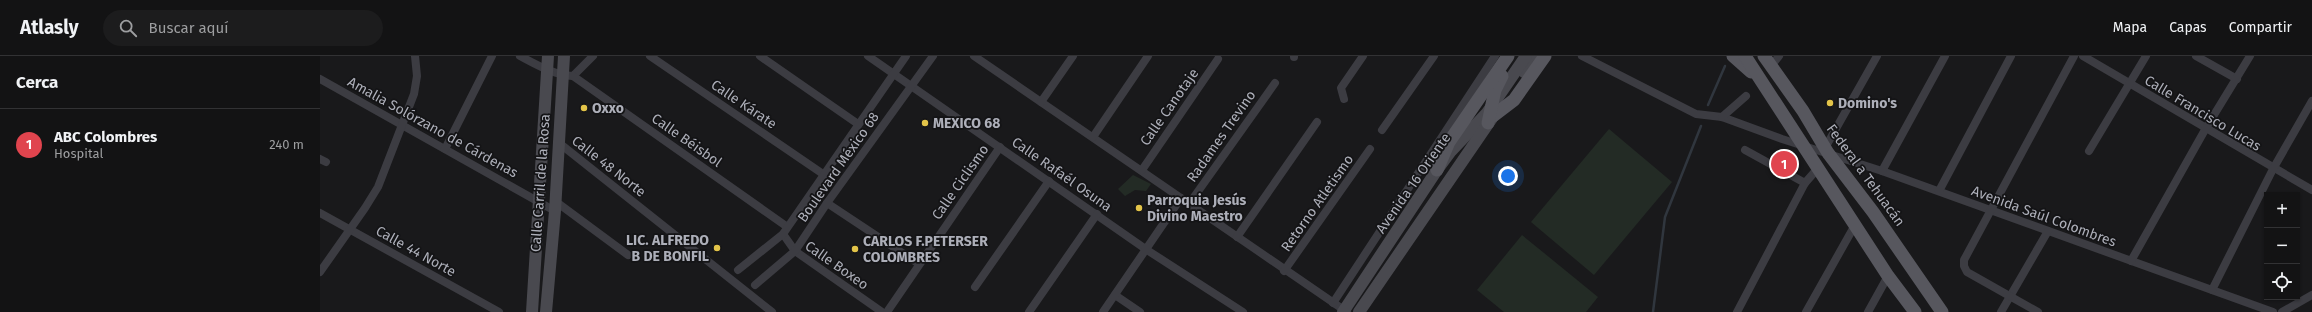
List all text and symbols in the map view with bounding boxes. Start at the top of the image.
search box [103,10,383,46]
text: Atlasly [20,16,79,39]
icon: search [117,17,139,39]
text: Buscar aquí [149,19,229,37]
text: Mapa [2113,19,2147,36]
text: Capas [2169,19,2207,36]
text: Compartir [2229,19,2292,36]
street label: Calle Canotaje [1137,65,1202,149]
text: Cerca [16,72,58,93]
street label: Calle Francisco Lucas [2141,72,2264,155]
street label: Amalia Solórzano de Cárdenas [345,73,521,182]
street label: Calle Kárate [708,76,780,133]
street label: Radames Trevino [1183,87,1259,186]
place label: Domino's [1838,95,1897,112]
marker: Domino's [1825,98,1835,108]
place label: Oxxo [592,100,624,117]
marker: Oxxo [579,103,589,113]
street label: Boulevard México 68 [794,109,883,226]
street label: Calle Béisbol [648,110,725,171]
street label: Calle Carril de la Rosa [527,114,554,252]
place label: MEXICO 68 [933,115,1000,132]
marker: MEXICO 68 [920,118,930,128]
street label: Federal a Tehuacán [1823,121,1908,230]
text: ABC Colombres [54,128,157,146]
street label: Avenida 16 Oriente [1372,130,1454,237]
street label: Calle 48 Norte [568,132,649,201]
street label: Calle Rafaél Osuna [1008,134,1115,215]
text: 1 [26,137,32,152]
text: 240 m [269,137,304,152]
street label: Calle Ciclismo [928,141,993,223]
text: Hospital [54,146,103,161]
pin: 1 [1771,149,1797,179]
street label: Retorno Atletismo [1278,151,1357,255]
your location [1498,166,1518,186]
street label: Avenida Saúl Colombres [1969,182,2119,251]
place label: Parroquia Jesús Divino Maestro [1147,192,1247,225]
map controls [2264,192,2300,300]
button: + [2264,192,2300,228]
marker: Parroquia Jesús Divino Maestro [1134,203,1144,213]
street label: Calle 44 Norte [373,222,459,280]
button: − [2264,228,2300,264]
place label: LIC. ALFREDO B DE BONFIL [626,232,709,265]
place label: CARLOS F.PETERSER COLOMBRES [863,233,988,266]
street label: Calle Boxeo [802,237,872,294]
marker: LIC. ALFREDO B DE BONFIL [712,243,722,253]
marker: CARLOS F.PETERSER COLOMBRES [850,244,860,254]
button: locate [2264,264,2300,300]

